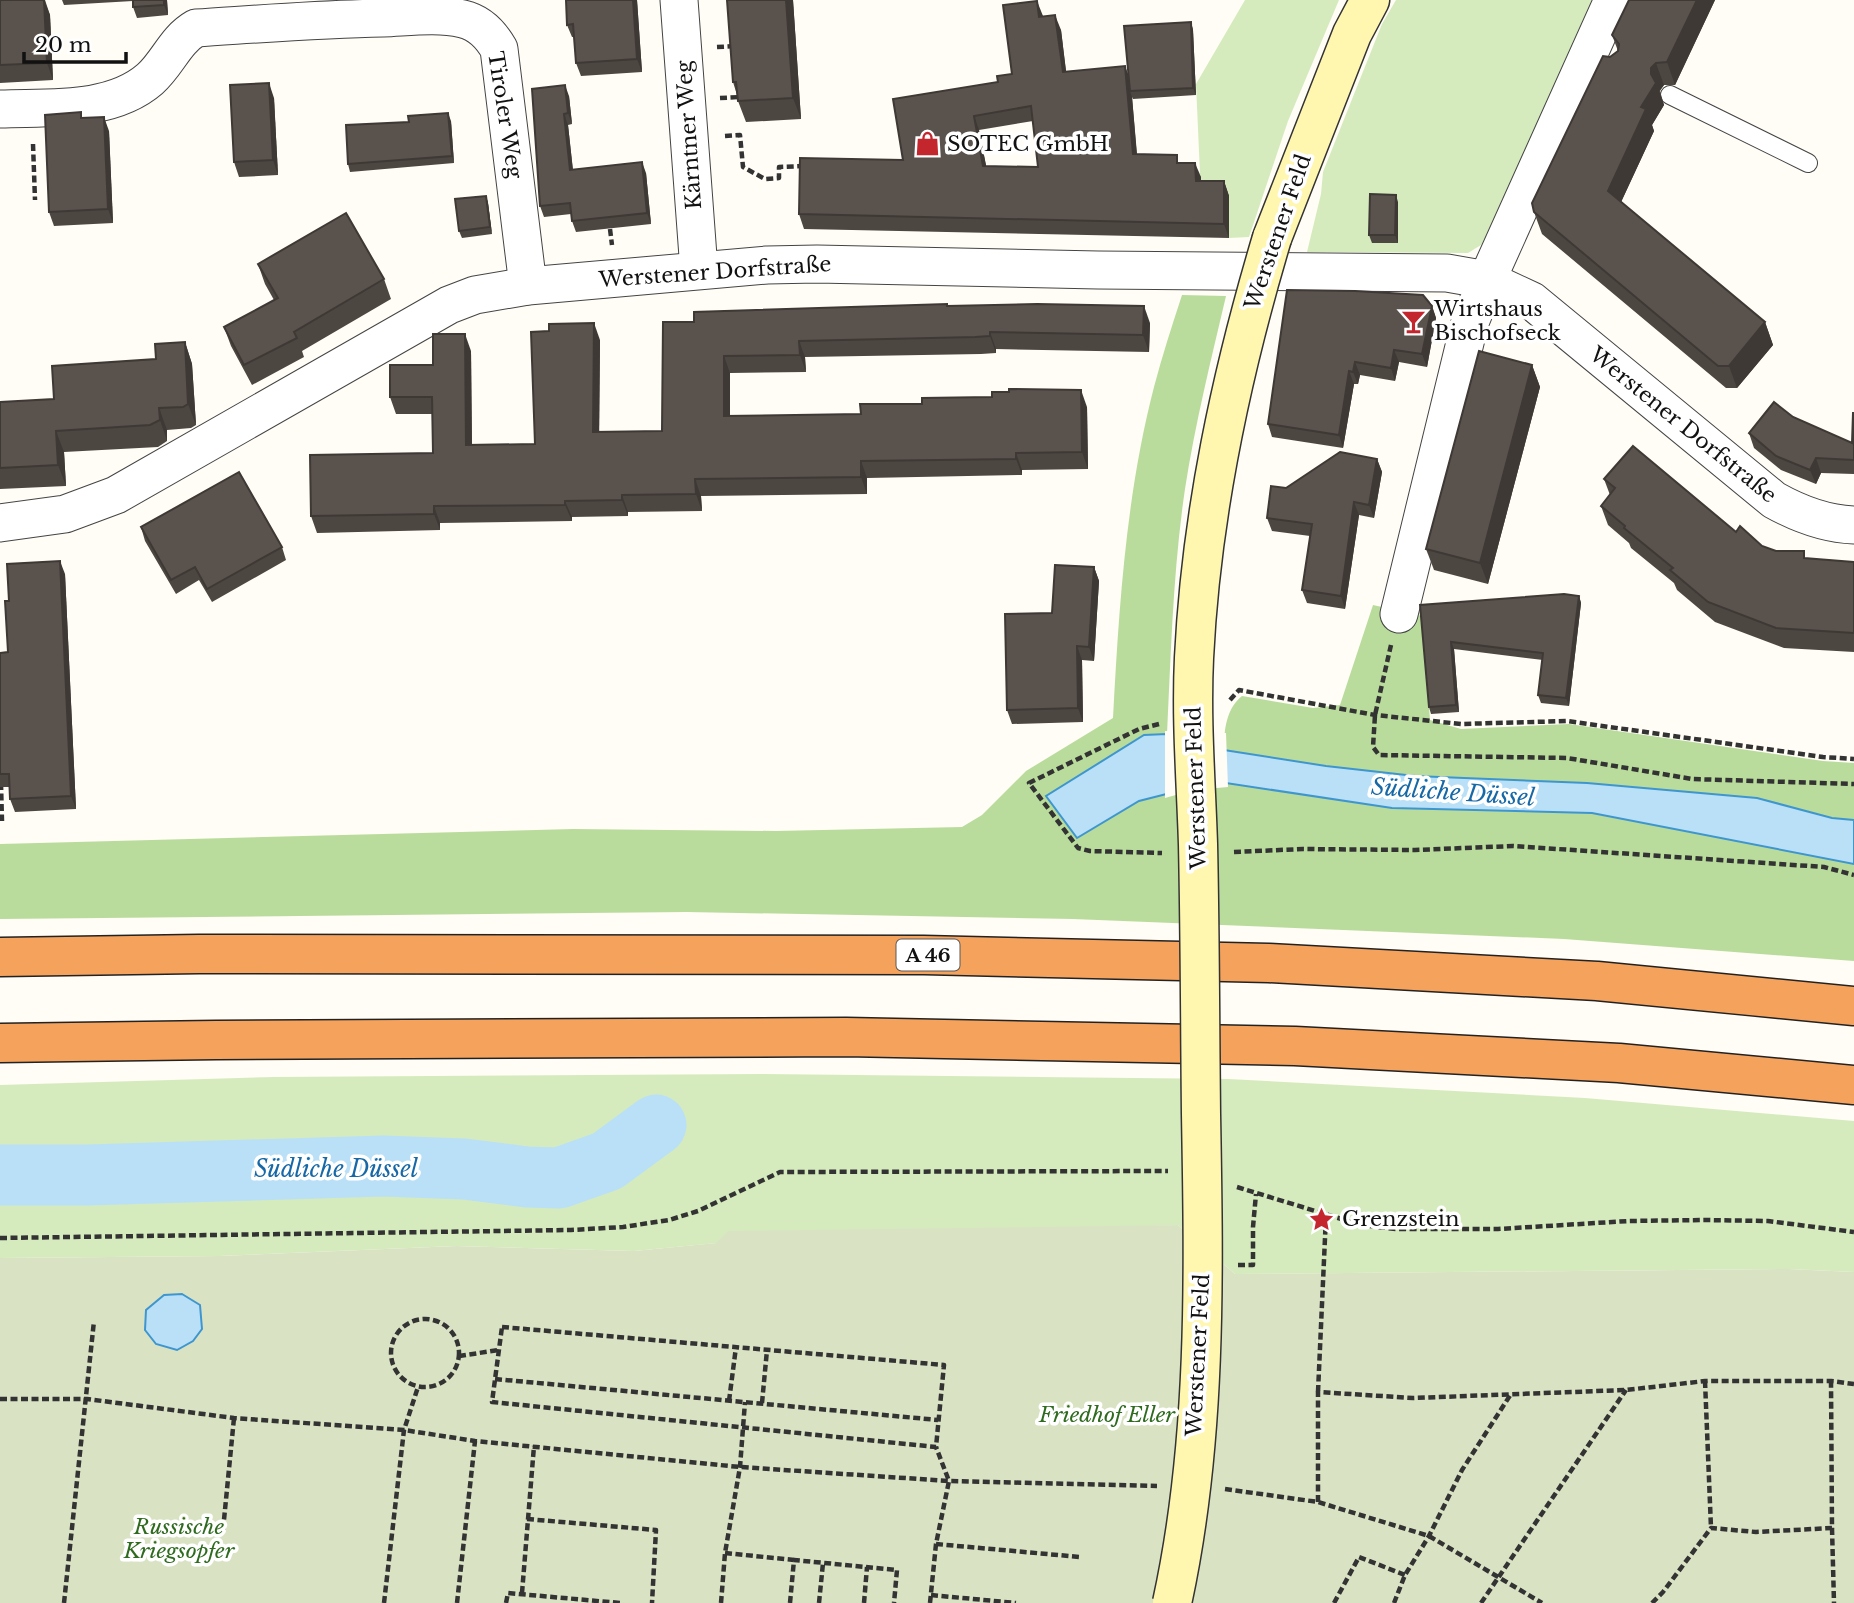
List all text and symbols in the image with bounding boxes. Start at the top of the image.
scale bar [24,21,126,65]
text: 20 m [35,32,92,58]
street label: Tiroler Weg [482,50,528,181]
street label: Kärntner Weg [671,59,707,210]
shop icon: SOTEC GmbH [913,130,941,158]
place label: SOTEC GmbH [947,131,1109,157]
street label: Werstener Feld [1239,151,1317,314]
street label: Werstener Dorfstraße [597,251,832,293]
place label: Wirtshaus Bischofseck [1433,296,1561,346]
bar icon: Wirtshaus Bischofseck [1400,307,1428,335]
street label: Werstener Dorfstraße [1583,341,1782,508]
street label: Werstener Feld [1180,706,1212,871]
water label: Südliche Düssel [1370,772,1537,812]
road number: A 46 [897,939,960,970]
water label: Südliche Düssel [254,1155,419,1183]
place icon: Grenzstein [1308,1205,1336,1233]
place label: Grenzstein [1342,1206,1459,1232]
street label: Werstener Feld [1181,1273,1215,1438]
park label: Friedhof Eller [1038,1402,1176,1428]
park label: Russische Kriegsopfer [123,1514,236,1564]

